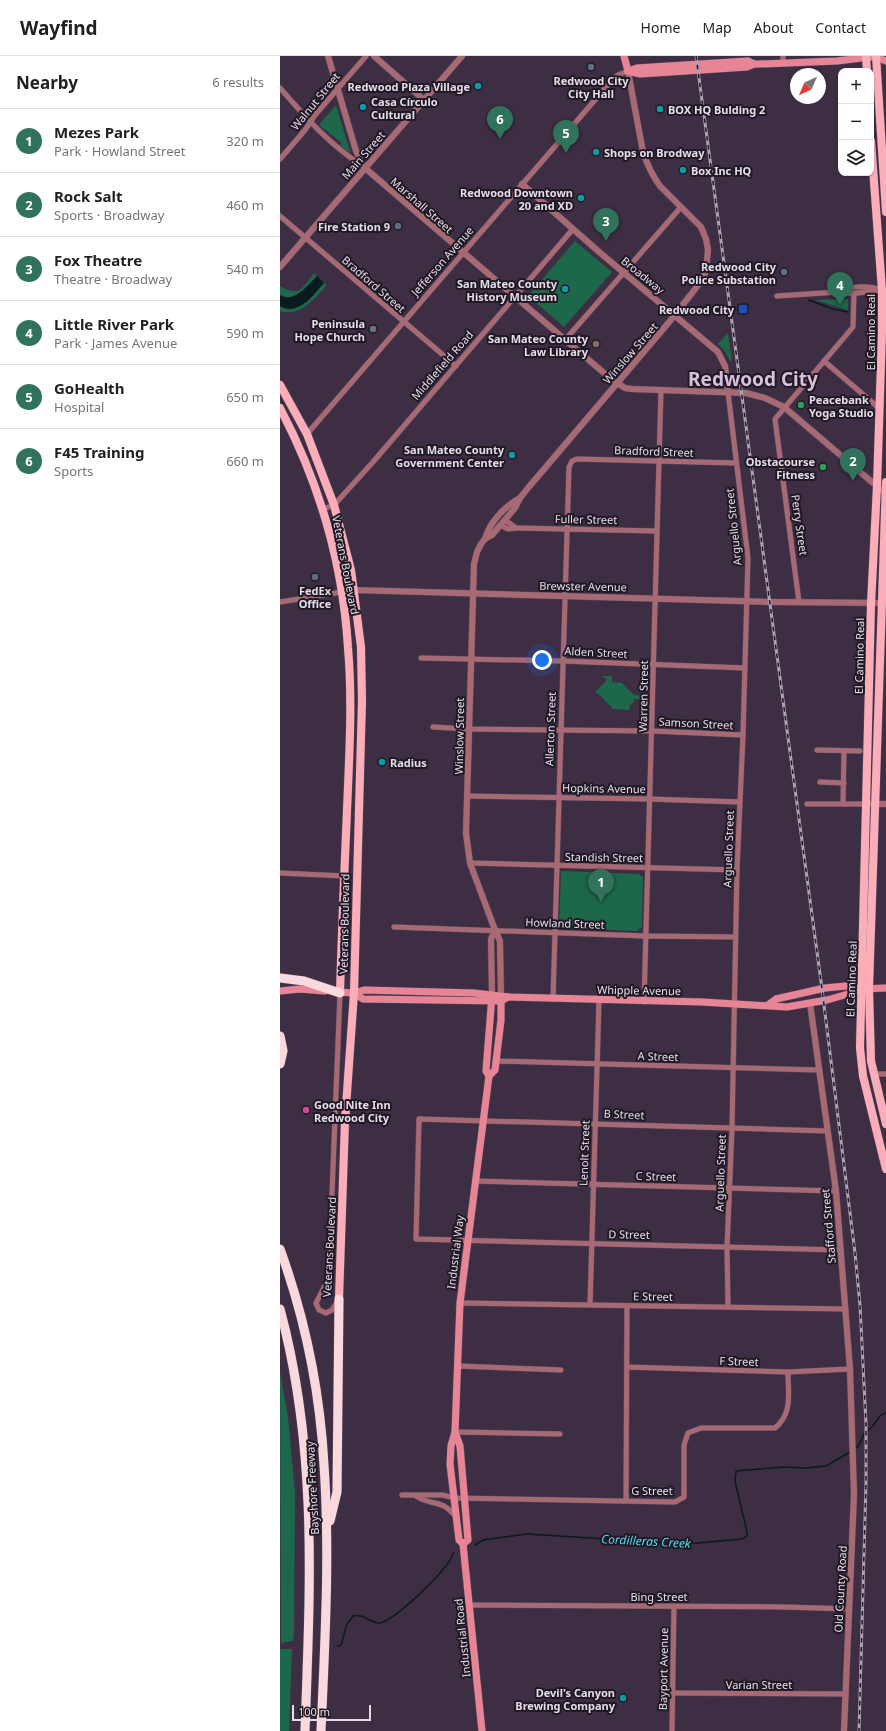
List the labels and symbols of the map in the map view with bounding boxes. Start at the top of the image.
marker: Redwood City City Hall [586,62,596,72]
north arrow [790,68,826,104]
street label: Walnut Street [287,69,343,133]
place label: Redwood City City Hall [553,73,629,101]
place label: Redwood Plaza Village [348,79,470,94]
marker: Redwood Plaza Village [473,81,483,91]
place label: Casa Círculo Cultural [371,94,438,122]
marker: Casa Círculo Cultural [358,102,368,112]
place label: BOX HQ Bulding 2 [668,102,765,117]
marker: BOX HQ Bulding 2 [655,104,665,114]
pin: 6 [487,106,513,139]
pin: 5 [553,120,579,153]
street label: Main Street [338,128,388,182]
place label: Shops on Brodway [604,145,705,160]
marker: Shops on Brodway [591,147,601,157]
place label: Box Inc HQ [691,163,752,178]
marker: Box Inc HQ [678,165,688,175]
street label: Marshall Street [388,174,456,236]
place label: Redwood Downtown 20 and XD [460,185,573,213]
marker: Redwood Downtown 20 and XD [576,193,586,203]
pin: 3 [593,208,619,241]
place label: Fire Station 9 [318,219,390,234]
marker: Fire Station 9 [393,221,403,231]
street label: Jefferson Avenue [407,223,476,300]
street label: Bradford Street [339,252,409,316]
street label: Broadway [618,253,668,297]
place label: Redwood City Police Substation [681,259,777,287]
marker: Redwood City Police Substation [779,267,789,277]
pin: 4 [827,272,853,305]
place label: San Mateo County History Museum [457,276,558,304]
marker: San Mateo County History Museum [560,284,570,294]
street label: El Camino Real [863,294,878,370]
place label: Redwood City [659,302,735,317]
marker: Redwood City [737,303,749,315]
place label: Peninsula Hope Church [294,316,365,344]
street label: Winslow Street [599,319,661,387]
marker: Peninsula Hope Church [368,324,378,334]
street label: Middlefield Road [408,327,476,403]
place label: San Mateo County Law Library [488,331,589,359]
marker: San Mateo County Law Library [591,339,601,349]
district label: Redwood City [688,366,818,392]
place label: Peacebank Yoga Studio [809,392,874,420]
marker: Peacebank Yoga Studio [796,400,806,410]
place label: San Mateo County Government Center [395,442,505,470]
street label: Bradford Street [614,442,694,460]
pin: 2 [840,448,866,481]
marker: San Mateo County Government Center [507,450,517,460]
place label: Obstacourse Fitness [746,454,815,482]
marker: Obstacourse Fitness [818,462,828,472]
street label: Arguello Street [722,488,744,566]
street label: Perry Street [788,494,812,556]
street label: Fuller Street [555,511,617,527]
street label: Veterans Boulevard [329,514,363,616]
marker: FedEx Office [310,572,320,582]
street label: Brewster Avenue [539,578,627,594]
place label: FedEx Office [299,583,332,611]
street label: El Camino Real [851,618,867,694]
street label: Alden Street [564,643,628,661]
your location [532,650,552,670]
street label: Warren Street [635,660,651,732]
street label: Allerton Street [541,692,559,766]
street label: Winslow Street [451,698,467,774]
street label: Samson Street [658,714,734,732]
place label: Radius [390,755,427,770]
marker: Radius [377,757,387,767]
street label: Hopkins Avenue [562,780,646,796]
street label: Arguello Street [719,810,737,888]
street label: Standish Street [565,849,643,865]
pin: 1 [588,869,614,902]
street label: Veterans Boulevard [336,874,352,974]
street label: Howland Street [525,914,605,932]
street label: El Camino Real [842,941,860,1017]
street label: Whipple Avenue [597,982,681,998]
street label: A Street [637,1048,679,1064]
place label: Good Nite Inn Redwood City [314,1097,391,1125]
marker: Good Nite Inn Redwood City [301,1105,311,1115]
street label: B Street [603,1105,645,1123]
street label: Lenolt Street [575,1120,593,1186]
street label: Arguello Street [711,1134,729,1212]
street label: C Street [635,1168,677,1184]
street label: Stafford Street [817,1188,839,1264]
street label: Veterans Boulevard [319,1196,339,1298]
street label: Industrial Way [443,1214,467,1290]
street label: D Street [608,1226,650,1242]
street label: E Street [633,1288,673,1304]
street label: F Street [719,1353,759,1369]
street label: Bayshore Freeway [302,1440,322,1535]
street label: G Street [631,1483,673,1498]
water label: Cordilleras Creek [601,1530,692,1552]
street label: Old County Road [830,1545,850,1633]
street label: Bing Street [630,1589,688,1604]
street label: Industrial Road [450,1598,474,1678]
street label: Bayport Avenue [655,1628,671,1710]
street label: Varian Street [726,1677,792,1692]
place label: Devil's Canyon Brewing Company [515,1685,616,1713]
marker: Devil's Canyon Brewing Company [618,1693,628,1703]
scale bar [292,1703,371,1722]

